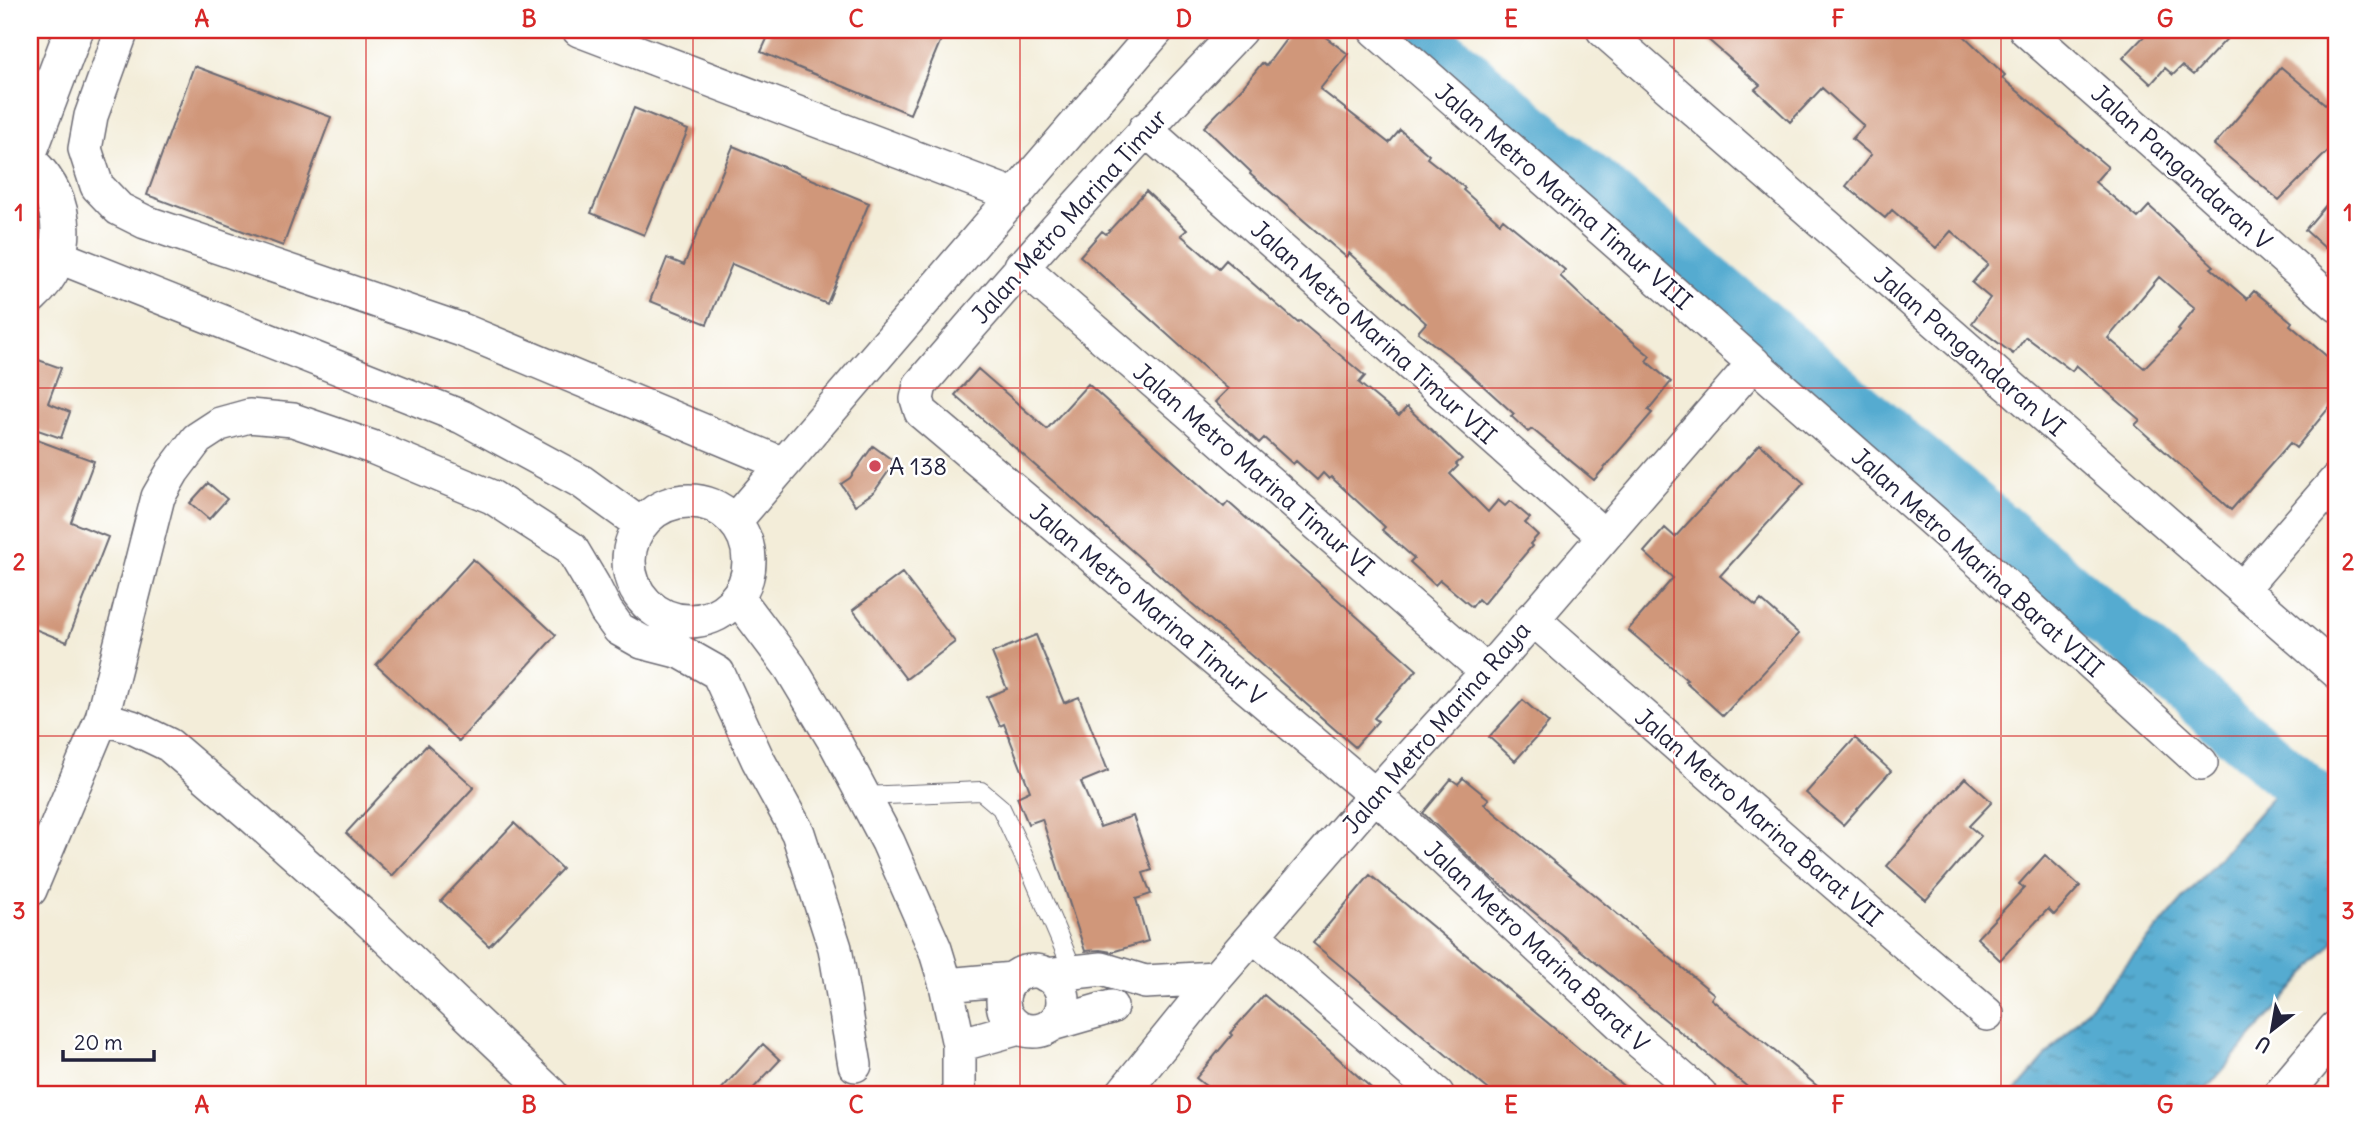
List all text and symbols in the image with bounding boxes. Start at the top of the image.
text: A [195,4,210,33]
text: B [521,4,537,33]
text: C [848,4,864,33]
text: D [1176,4,1192,33]
text: E [1504,4,1518,33]
text: F [1831,4,1845,33]
text: G [2157,4,2173,33]
street label: Jalan Metro Marina Timur VIII [1430,76,1698,316]
street label: Jalan Pangandaran V [2086,78,2278,256]
street label: Jalan Metro Marina Timur [965,103,1173,329]
text: 1 [14,198,24,227]
text: 1 [2343,198,2353,227]
street label: Jalan Metro Marina Timur VII [1245,214,1503,450]
street label: Jalan Pangandaran VI [1868,260,2072,442]
street label: Jalan Metro Marina Timur VI [1128,356,1380,582]
street label: Jalan Metro Marina Barat VIII [1846,441,2110,683]
place label: A 138 [889,451,947,481]
marker: A 138 [867,458,883,474]
street label: Jalan Metro Marina Timur V [1024,497,1272,711]
text: 2 [13,547,26,576]
text: 2 [2342,547,2355,576]
street label: Jalan Metro Marina Raya [1336,615,1536,839]
street label: Jalan Metro Marina Barat VII [1629,702,1889,932]
street label: Jalan Metro Marina Barat V [1418,834,1656,1058]
text: 3 [12,896,26,925]
text: 3 [2341,896,2355,925]
north arrow [2238,995,2308,1064]
scale bar [63,1019,154,1063]
text: 20 m [74,1029,123,1056]
text: U [2251,1031,2275,1058]
text: A [195,1090,210,1119]
text: B [521,1090,537,1119]
text: C [848,1090,864,1119]
text: D [1176,1090,1192,1119]
text: E [1504,1090,1518,1119]
text: F [1831,1090,1845,1119]
text: G [2157,1090,2173,1119]

